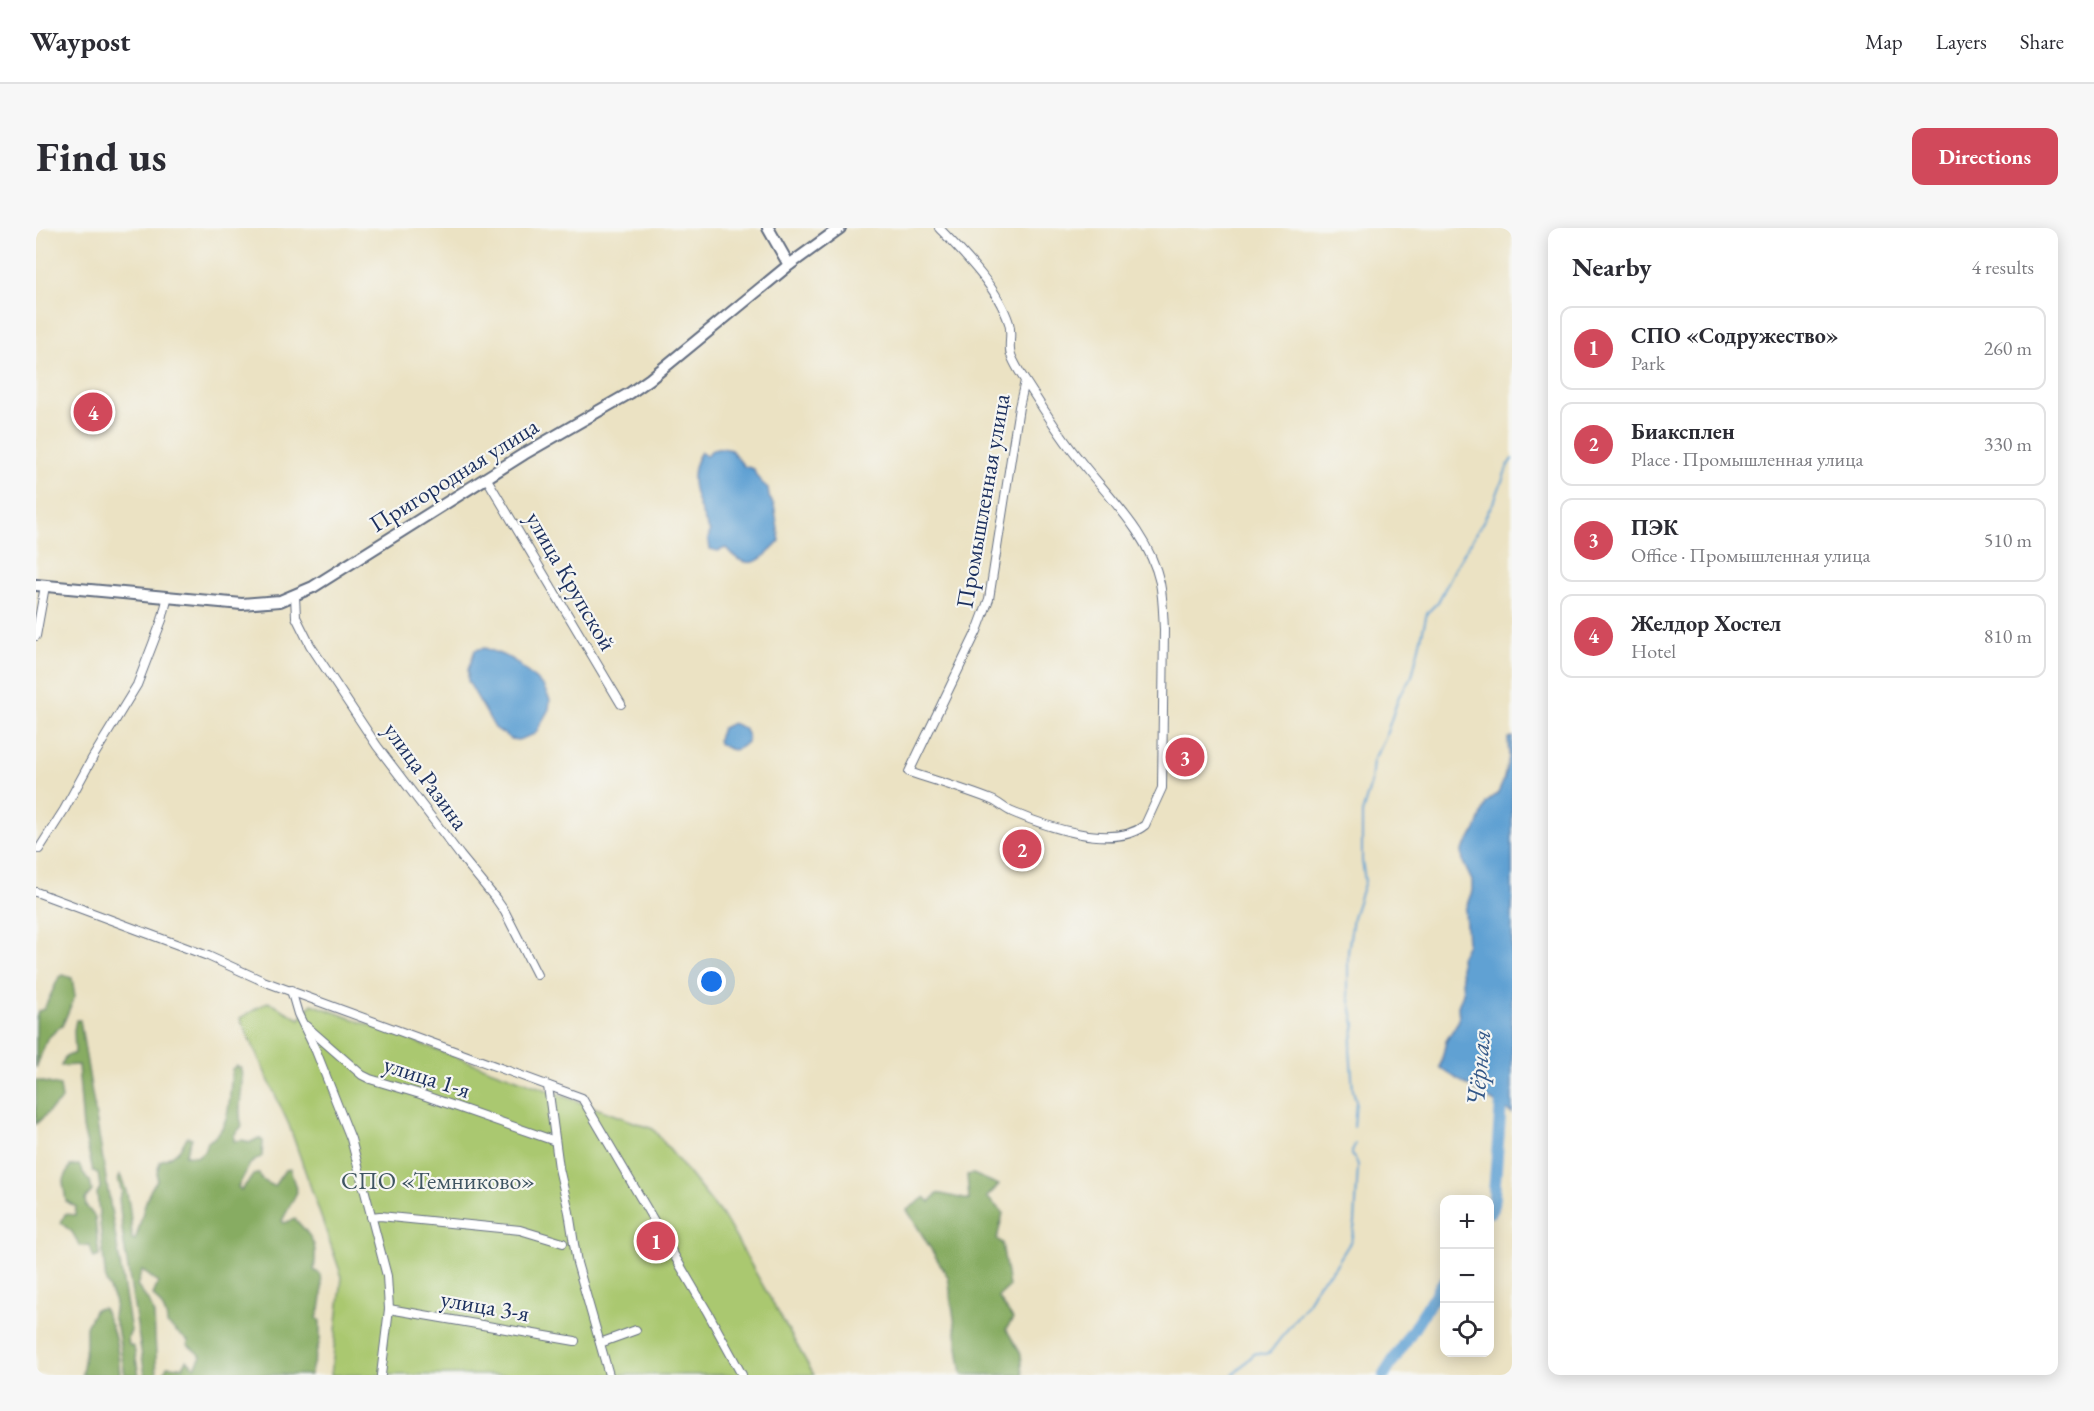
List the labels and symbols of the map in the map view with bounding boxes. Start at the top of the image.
pin: 4 [74,390,112,435]
street label: Промышленная улица [948,391,1017,611]
street label: Пригородная улица [363,410,544,539]
street label: улица Крупской [519,505,624,656]
street label: улица Разина [377,716,476,836]
pin: 3 [1166,734,1204,780]
pin: 2 [1002,826,1042,872]
your location [697,967,726,996]
water label: Чёрная [1458,1028,1498,1108]
street label: улица 1-я [380,1048,475,1105]
park label: СПО «Темниково» [341,1165,535,1196]
pin: 1 [636,1218,676,1264]
street label: улица 3-я [438,1282,532,1329]

